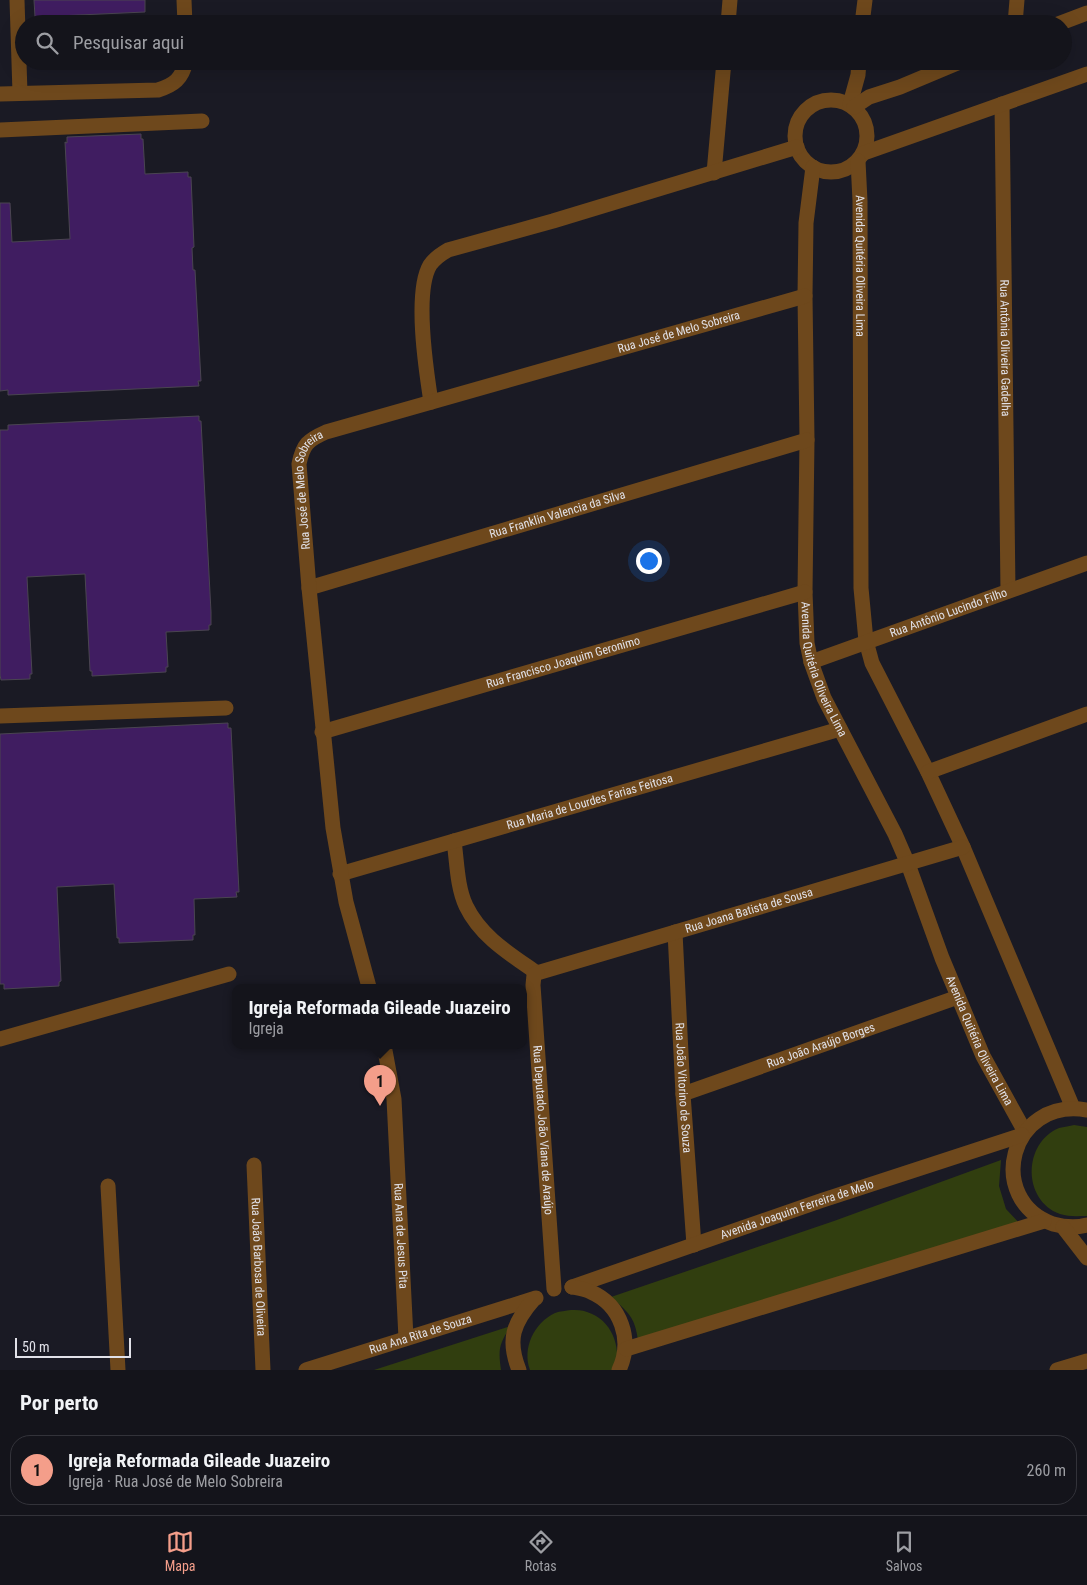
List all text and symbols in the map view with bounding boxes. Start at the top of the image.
search box [15,15,1072,70]
icon: search [33,29,61,57]
text: Pesquisar aqui [73,31,184,54]
street label: Avenida Quitéria Oliveira Lima [853,195,867,337]
street label: Rua Antônia Oliveira Gadelha [997,279,1013,417]
street label: Rua José de Melo Sobreira [616,308,742,356]
street label: Rua José de Melo Sobreira [292,427,326,550]
street label: Rua Franklin Valencia da Silva [488,487,627,541]
your location [636,548,662,574]
street label: Rua Antônio Lucindo Filho [888,585,1009,640]
street label: Avenida Quitéria Oliveira Lima [798,601,850,739]
street label: Rua Francisco Joaquim Geronimo [485,633,642,691]
street label: Rua Maria de Lourdes Farias Feitosa [505,771,675,832]
street label: Rua Joana Batista de Sousa [683,885,815,936]
street label: Avenida Quitéria Oliveira Lima [943,974,1016,1108]
popup [232,984,527,1049]
text: Igreja Reformada Gileade Juazeiro [248,996,511,1019]
text: Igreja [248,1019,284,1038]
street label: Rua João Araújo Borges [765,1020,877,1071]
street label: Rua João Vitorino de Souza [672,1022,694,1154]
street label: Rua Deputado João Viana de Araújo [530,1045,556,1215]
pin: 1 [364,1065,396,1106]
street label: Avenida Joaquim Ferreira de Melo [718,1177,875,1242]
street label: Rua Ana de Jesus Pita [391,1183,411,1289]
street label: Rua João Barbosa de Oliveira [248,1197,269,1337]
street label: Rua Ana Rita de Souza [368,1311,474,1357]
scale bar [15,1335,131,1358]
text: 50 m [22,1339,50,1355]
text: Por perto [20,1391,99,1415]
text: Igreja Reformada Gileade Juazeiro [68,1449,330,1472]
text: 1 [33,1461,41,1480]
text: 260 m [1027,1461,1066,1480]
text: Igreja · Rua José de Melo Sobreira [68,1472,283,1491]
tab: Mapa [165,1528,196,1574]
tab: Rotas [525,1528,557,1574]
tab: Salvos [886,1528,922,1574]

